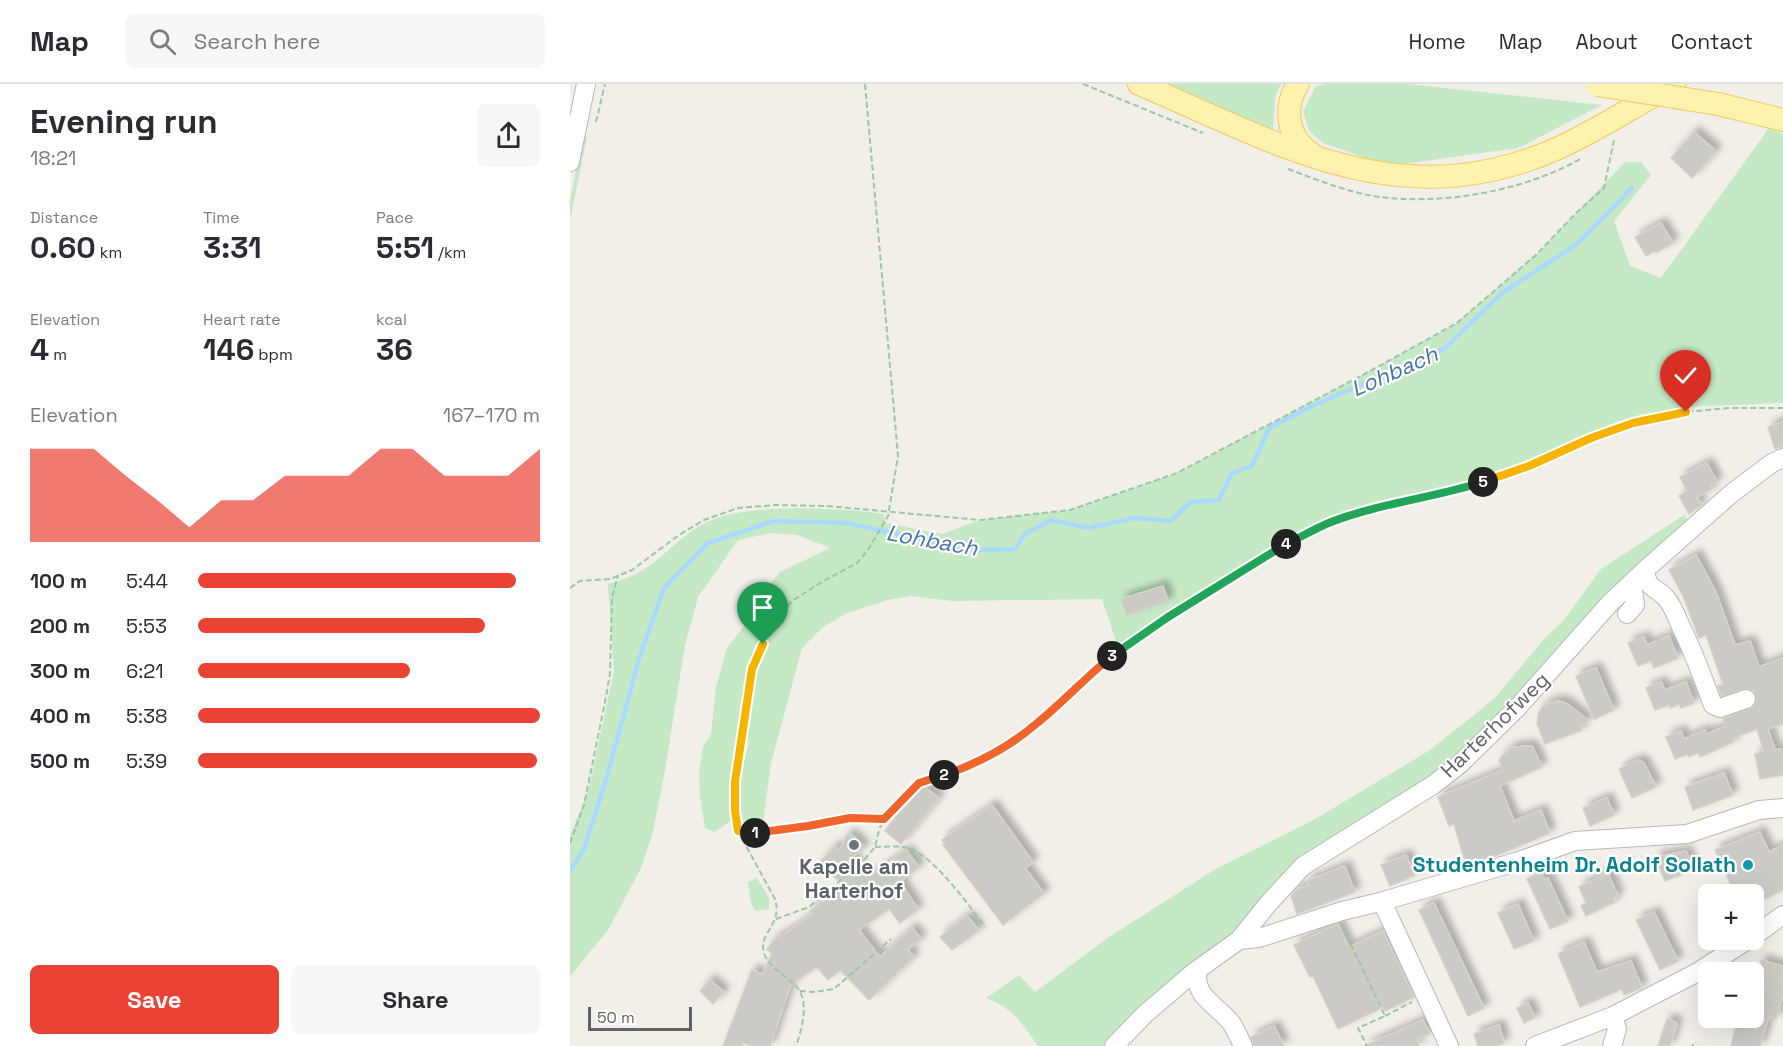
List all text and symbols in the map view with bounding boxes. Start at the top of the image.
search box [125,14,545,68]
text: Map [30,23,89,59]
icon: search [146,25,179,58]
text: Search here [194,27,321,55]
text: Home [1408,28,1466,55]
text: Map [1499,28,1543,55]
text: About [1576,28,1638,55]
text: Contact [1671,28,1753,55]
text: Evening run [30,101,218,143]
button: share [477,104,540,167]
text: 18:21 [30,145,76,171]
text: Distance [30,207,98,228]
text: Time [203,207,239,228]
text: Pace [376,207,413,228]
text: 0.60 [30,228,96,267]
text: 3:31 [203,228,261,267]
text: 5:51 [376,228,434,267]
text: km [96,242,122,263]
text: /km [434,242,466,263]
text: Elevation [30,309,100,330]
text: Heart rate [203,309,281,330]
text: kcal [376,309,407,330]
text: 4 [30,330,49,369]
text: 146 [203,330,254,369]
text: 36 [376,330,413,369]
water label: Lohbach [1346,339,1442,403]
text: m [49,344,67,365]
text: bpm [254,344,293,365]
pin [1660,350,1711,412]
icon: check [1669,359,1702,392]
text: Elevation [30,402,118,428]
text: 167–170 m [443,402,540,428]
pin: 5 [1468,467,1498,497]
text: 5 [1478,471,1488,492]
water label: Lohbach [884,518,980,562]
pin: 4 [1271,529,1301,559]
text: 4 [1281,533,1291,554]
text: 100 m [30,568,87,594]
text: 5:44 [126,568,168,594]
pin [737,582,788,644]
icon: arrive [746,591,779,624]
text: 200 m [30,613,90,639]
text: 5:53 [126,613,167,639]
pin: 3 [1097,641,1127,671]
text: 3 [1107,645,1117,666]
text: 300 m [30,658,90,684]
text: 6:21 [126,658,164,684]
street label: Harterhofweg [1435,666,1555,783]
text: 400 m [30,703,91,729]
text: 5:38 [126,703,168,729]
text: 500 m [30,748,90,774]
text: 5:39 [126,748,167,774]
pin: 2 [929,760,959,790]
text: 2 [939,764,949,785]
pin: 1 [740,818,770,848]
text: 1 [751,822,759,843]
marker: Kapelle am Harterhof [847,838,861,852]
place label: Studentenheim Dr. Adolf Sollath [1413,851,1736,878]
place label: Kapelle am Harterhof [799,853,909,904]
marker: Studentenheim Dr. Adolf Sollath [1741,858,1755,872]
map controls [1698,884,1764,1028]
button: + [1698,884,1764,950]
button: − [1698,962,1764,1028]
button: Save [30,965,279,1034]
button: Share [291,965,540,1034]
scale bar [588,1004,692,1032]
text: 50 m [597,1007,635,1028]

